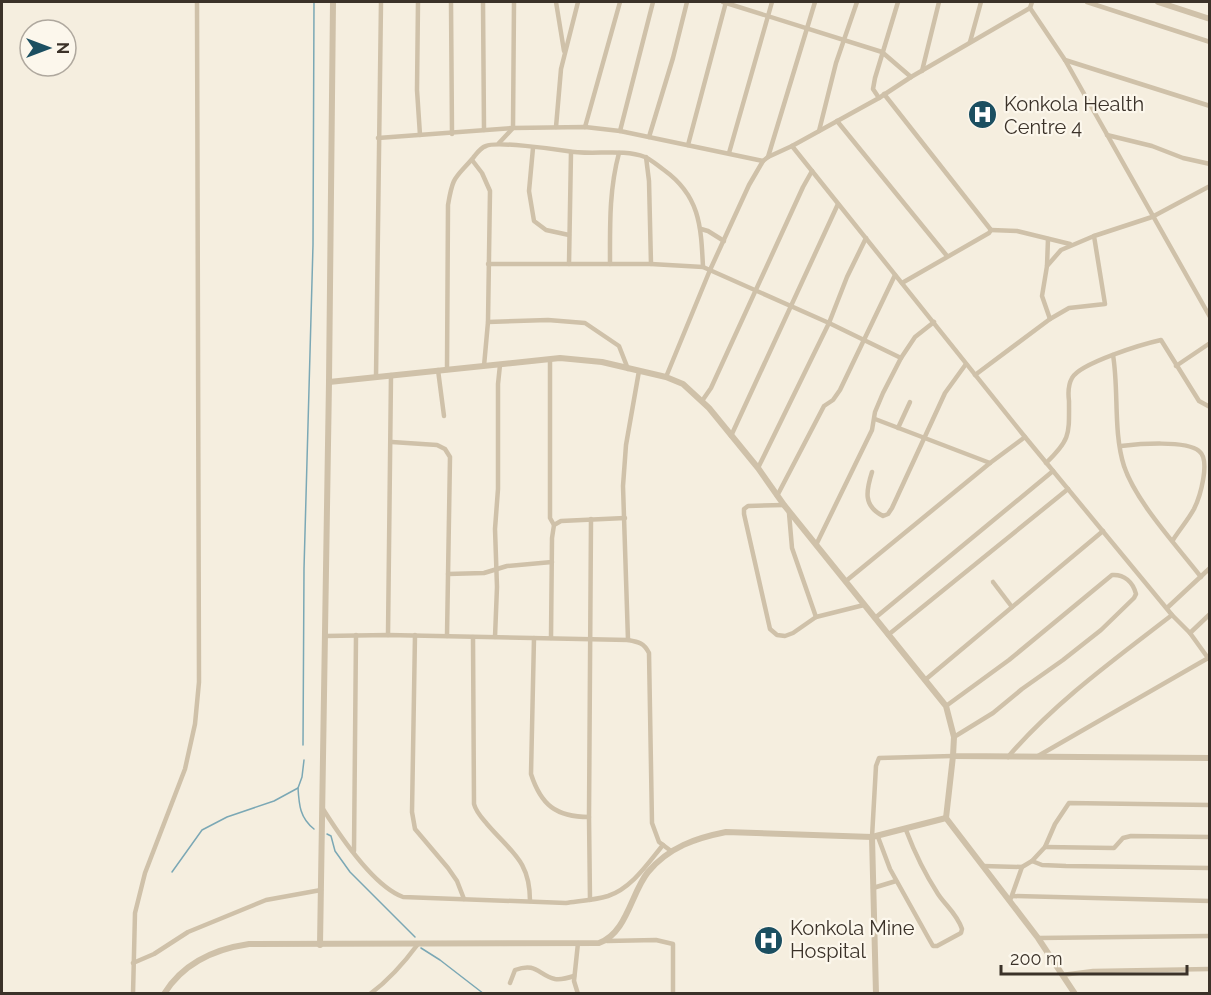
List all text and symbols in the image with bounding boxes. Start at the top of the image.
north arrow [18,18,78,78]
text: N [53,42,72,54]
place label: Konkola Health Centre 4 [1004,92,1144,139]
hospital icon: Konkola Health Centre 4 [967,99,999,131]
place label: Konkola Mine Hospital [790,916,915,963]
hospital icon: Konkola Mine Hospital [753,924,785,956]
scale bar [1001,938,1187,976]
text: 200 m [1010,948,1063,969]

